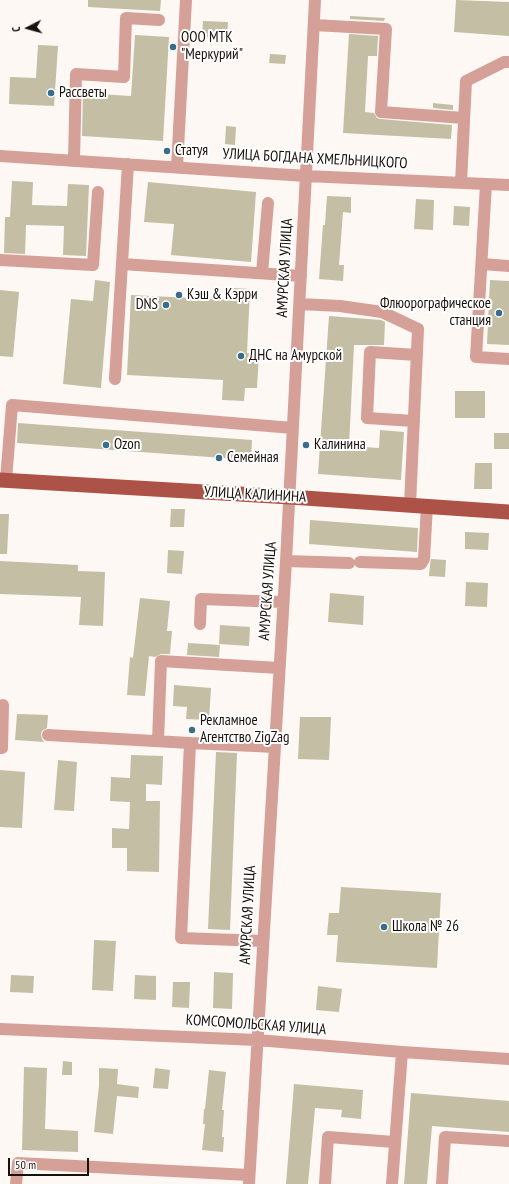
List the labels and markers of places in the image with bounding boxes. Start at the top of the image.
place label: ООО МТК "Меркурий" [181,29,243,64]
marker: ООО МТК "Меркурий" [168,42,178,52]
place label: Рассветы [59,84,107,102]
marker: Рассветы [46,88,56,98]
place label: Статуя [175,142,208,160]
marker: Статуя [162,146,172,156]
place label: Кэш & Кэрри [187,286,258,304]
marker: Кэш & Кэрри [174,290,184,300]
place label: Флюорографическое станция [380,295,491,330]
place label: DNS [136,296,158,314]
marker: DNS [161,300,171,310]
marker: Флюорографическое станция [494,308,504,318]
place label: ДНС на Амурской [249,347,342,365]
marker: ДНС на Амурской [236,351,246,361]
place label: Ozon [114,436,140,454]
place label: Калинина [314,436,366,454]
marker: Ozon [101,440,111,450]
marker: Калинина [301,440,311,450]
place label: Семейная [227,449,279,467]
marker: Семейная [214,453,224,463]
place label: Рекламное Агентство ZigZag [200,712,290,747]
marker: Рекламное Агентство ZigZag [187,725,197,735]
place label: Школа № 26 [392,918,459,936]
marker: Школа № 26 [379,922,389,932]

